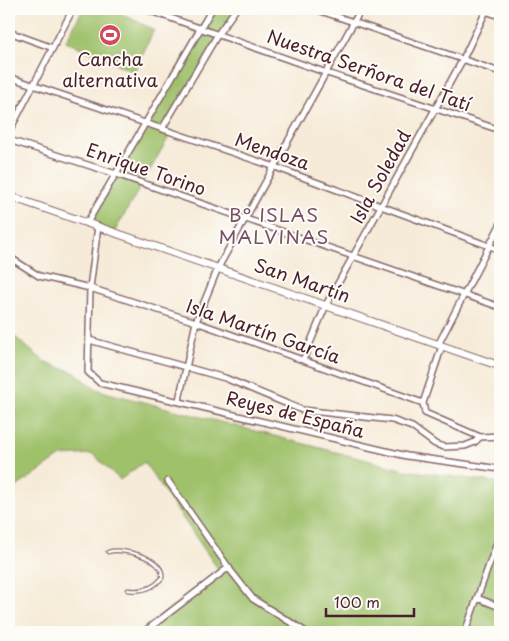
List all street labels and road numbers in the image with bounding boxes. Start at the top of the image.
street label: Nuestra Serñora del Tatí [264,22,476,117]
street label: Mendoza [231,125,314,176]
street label: Isla Soledad [343,125,417,228]
street label: Enrique Torino [83,136,210,202]
street label: San Martín [251,251,354,309]
street label: Isla Martín García [183,292,345,370]
street label: Reyes de España [224,383,368,444]

